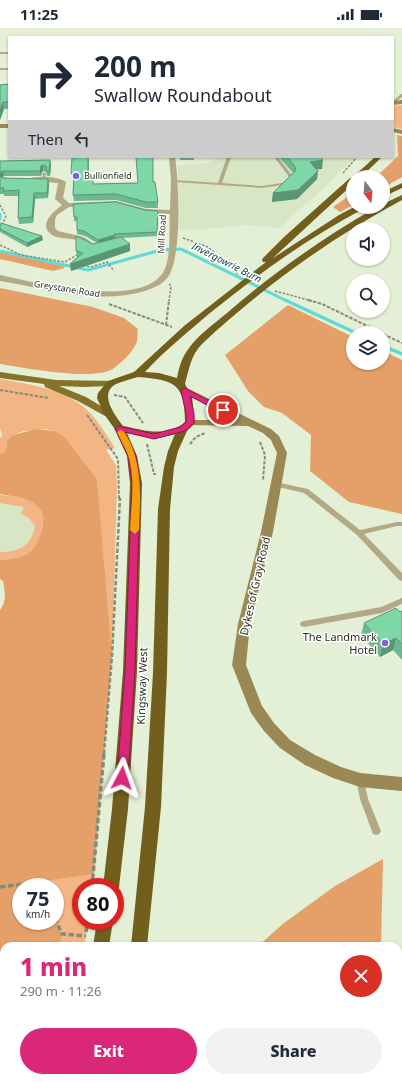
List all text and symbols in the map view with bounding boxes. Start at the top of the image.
text: 11:25 [20,4,59,24]
text: 200 m [94,47,177,85]
icon: right [28,52,80,104]
text: Swallow Roundabout [94,83,272,107]
icon: left [71,128,93,150]
text: Then [28,129,63,149]
place label: Bullionfield [84,169,132,182]
north arrow [346,170,390,214]
map controls [346,170,390,370]
marker: Bullionfield [71,171,81,181]
street label: Mill Road [154,214,169,254]
button: sound [346,222,390,266]
water label: Invergowrie Burn [189,238,265,286]
button: search [346,274,390,318]
street label: Greystane Road [33,277,101,300]
button: layers [346,326,390,370]
pin [206,393,240,427]
icon: arrive [212,399,234,421]
street label: Dykes of Gray Road [236,535,273,637]
place label: The Landmark Hotel [303,629,377,657]
marker: The Landmark Hotel [380,638,390,648]
street label: Kingsway West [133,647,150,725]
position arrow [101,757,143,799]
speed limit sign: 80 [72,878,124,930]
text: 75 [27,885,49,912]
text: km/h [26,907,50,921]
text: 1 min [20,950,87,983]
button: close [340,955,382,997]
text: 290 m · 11:26 [20,982,101,1000]
button: Exit [20,1028,197,1074]
button: Share [205,1028,382,1074]

